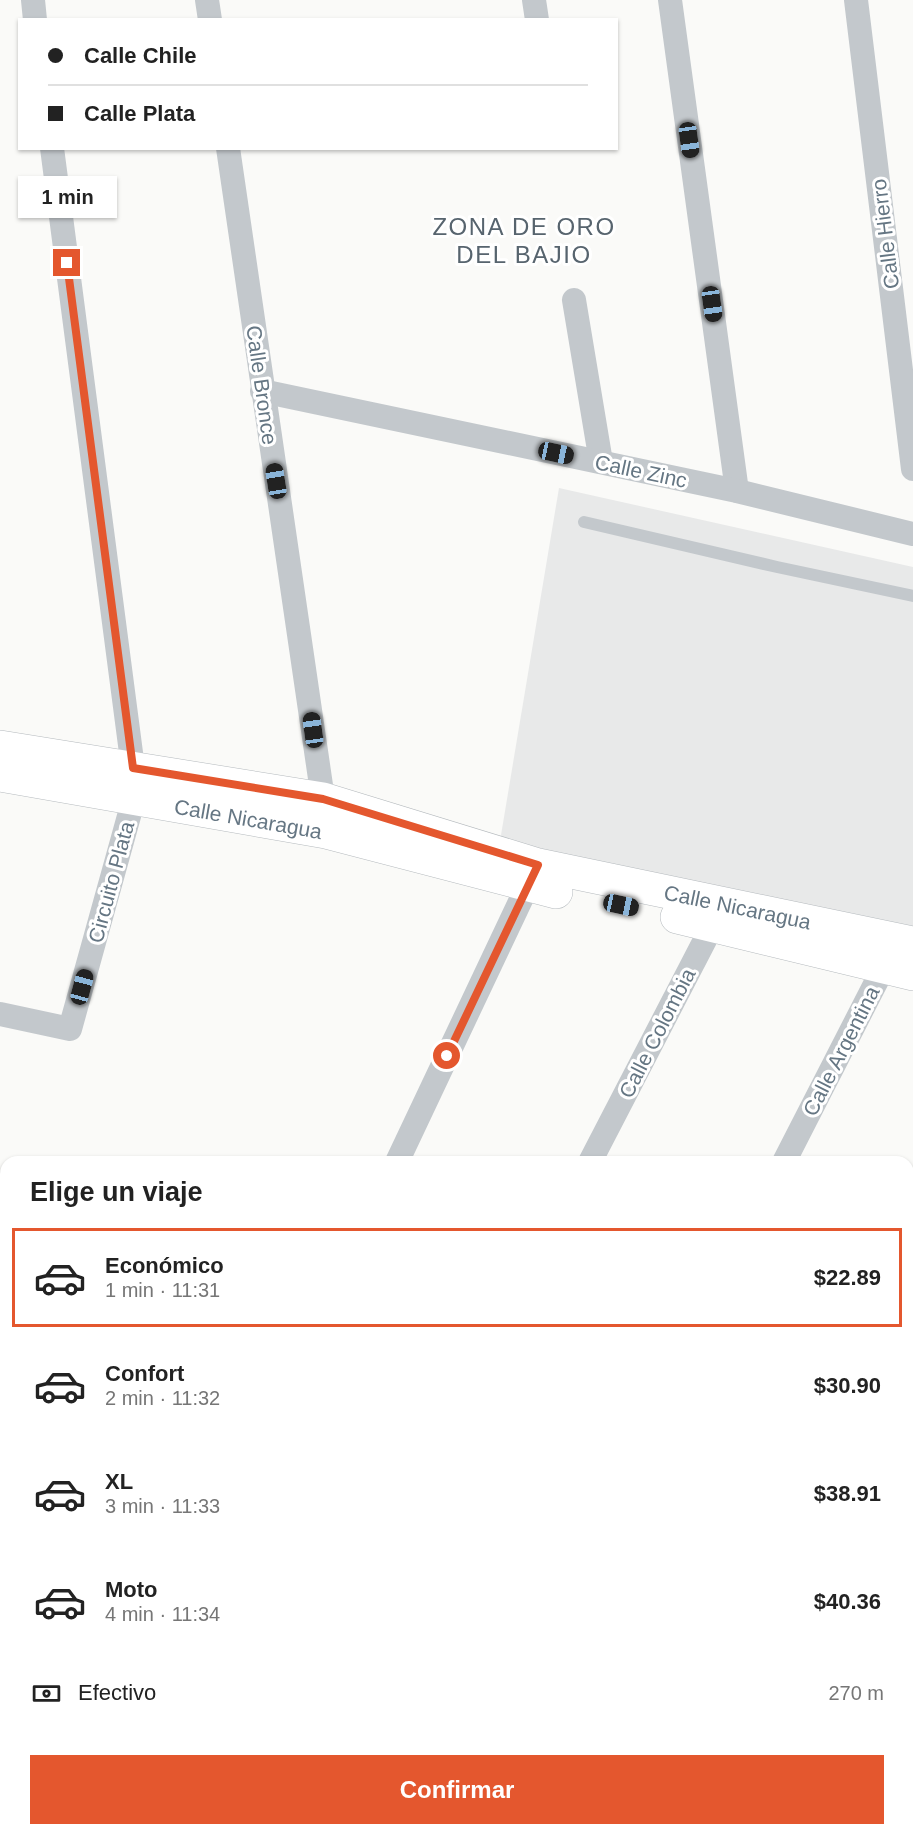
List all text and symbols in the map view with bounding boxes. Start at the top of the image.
text: Calle Chile [84,43,196,68]
text: Calle Plata [84,101,195,126]
car [678,121,700,159]
callout: 1 min [17,176,116,218]
street label: Calle Hierro [867,178,903,290]
text: 1 min [41,186,94,208]
district label: ZONA DE ORO DEL BAJIO [432,213,616,268]
route end [53,249,80,276]
car [701,285,723,323]
street label: Calle Bronce [242,324,282,446]
car [537,440,575,466]
street label: Calle Zinc [593,450,689,492]
car [264,462,288,500]
car [302,711,324,749]
street label: Calle Nicaragua [173,794,324,843]
street label: Circuito Plata [84,818,138,945]
street label: Calle Nicaragua [662,880,814,933]
car [602,892,640,918]
street label: Calle Colombia [614,964,700,1102]
car [69,967,95,1007]
street label: Calle Argentina [798,982,884,1120]
route start [433,1042,460,1069]
text: Elige un viaje [30,1177,203,1207]
icon: car [33,1251,87,1305]
text: Económico [105,1253,224,1278]
text: $22.89 [814,1265,881,1290]
text: 1 min · 11:31 [105,1279,220,1301]
icon: car [33,1359,87,1413]
text: Confort [105,1361,184,1386]
text: $30.90 [814,1373,881,1398]
text: 2 min · 11:32 [105,1387,220,1409]
icon: car [33,1467,87,1521]
text: XL [105,1469,133,1494]
text: $38.91 [814,1481,881,1506]
text: 3 min · 11:33 [105,1495,220,1517]
icon: car [33,1575,87,1629]
text: Moto [105,1577,158,1602]
text: $40.36 [814,1589,881,1614]
text: 4 min · 11:34 [105,1603,220,1625]
icon: cash [30,1677,63,1710]
text: Efectivo [78,1680,156,1705]
text: 270 m [828,1682,884,1704]
button: Confirmar [30,1755,884,1824]

